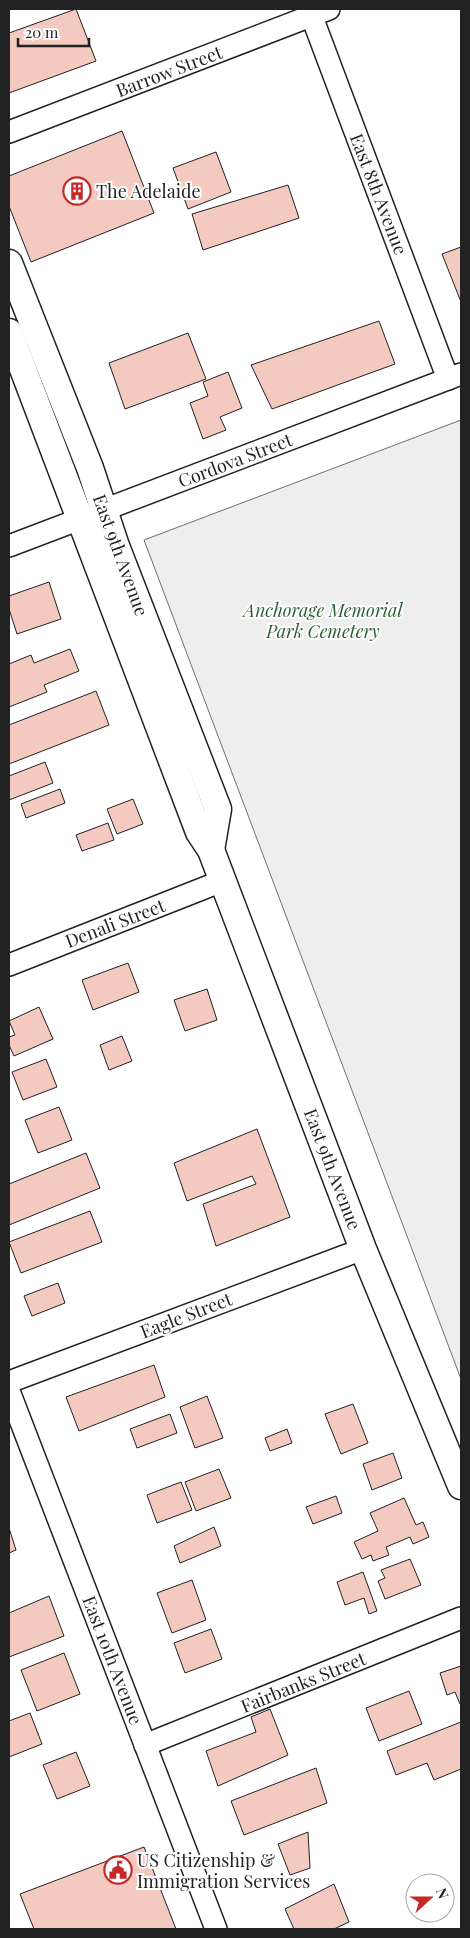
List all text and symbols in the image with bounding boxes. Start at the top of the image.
scale bar [18,15,89,47]
text: 20 m [25,22,59,42]
street label: Barrow Street [113,40,226,102]
street label: East 8th Avenue [345,130,413,258]
building icon: The Adelaide [62,176,92,206]
place label: The Adelaide [96,179,201,203]
street label: Cordova Street [175,427,296,493]
street label: East 9th Avenue [88,491,154,619]
park label: Anchorage Memorial Park Cemetery [242,598,403,643]
street label: Denali Street [62,893,169,953]
street label: East 9th Avenue [299,1105,367,1233]
street label: Eagle Street [137,1286,236,1343]
street label: East 10th Avenue [77,1592,149,1728]
street label: Fairbanks Street [237,1646,369,1718]
place label: US Citizenship & Immigration Services [137,1848,310,1893]
public building icon: US Citizenship & Immigration Services [103,1855,133,1885]
north arrow [405,1873,455,1923]
text: N [432,1885,453,1901]

